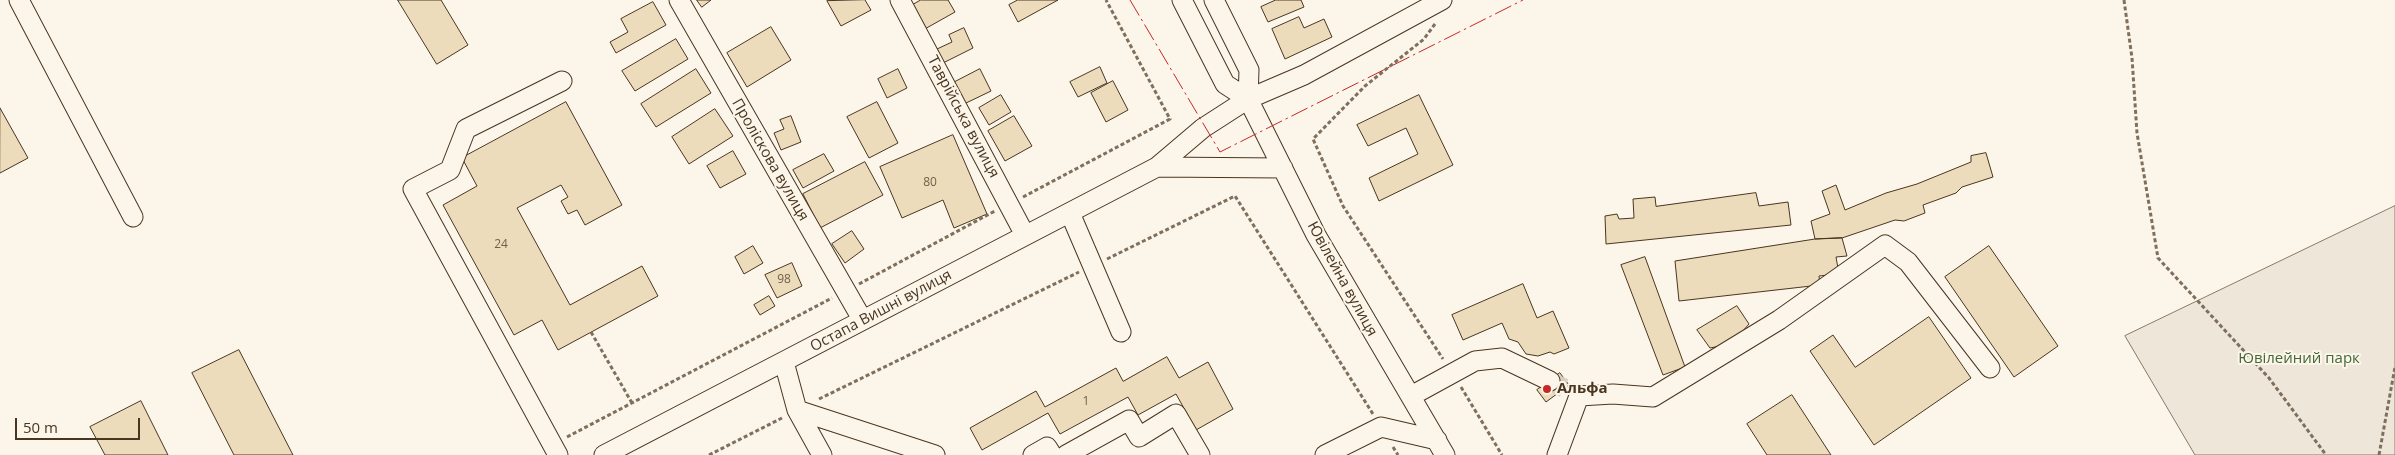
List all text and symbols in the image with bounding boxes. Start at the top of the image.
street label: Таврійська вулиця [923,53,1003,181]
street label: Проліскова вулиця [728,96,812,224]
house number: 80 [923,176,937,190]
street label: Ювілейна вулиця [1303,219,1381,339]
house number: 24 [494,238,508,252]
street label: Остапа Вишні вулиця [807,266,955,356]
house number: 98 [777,273,791,287]
park label: Ювілейний парк [2238,350,2360,368]
place label: Альфа [1557,380,1608,398]
marker: Альфа [1541,383,1553,395]
house number: 1 [1083,395,1089,409]
scale bar [18,408,142,440]
text: 50 m [23,417,58,437]

